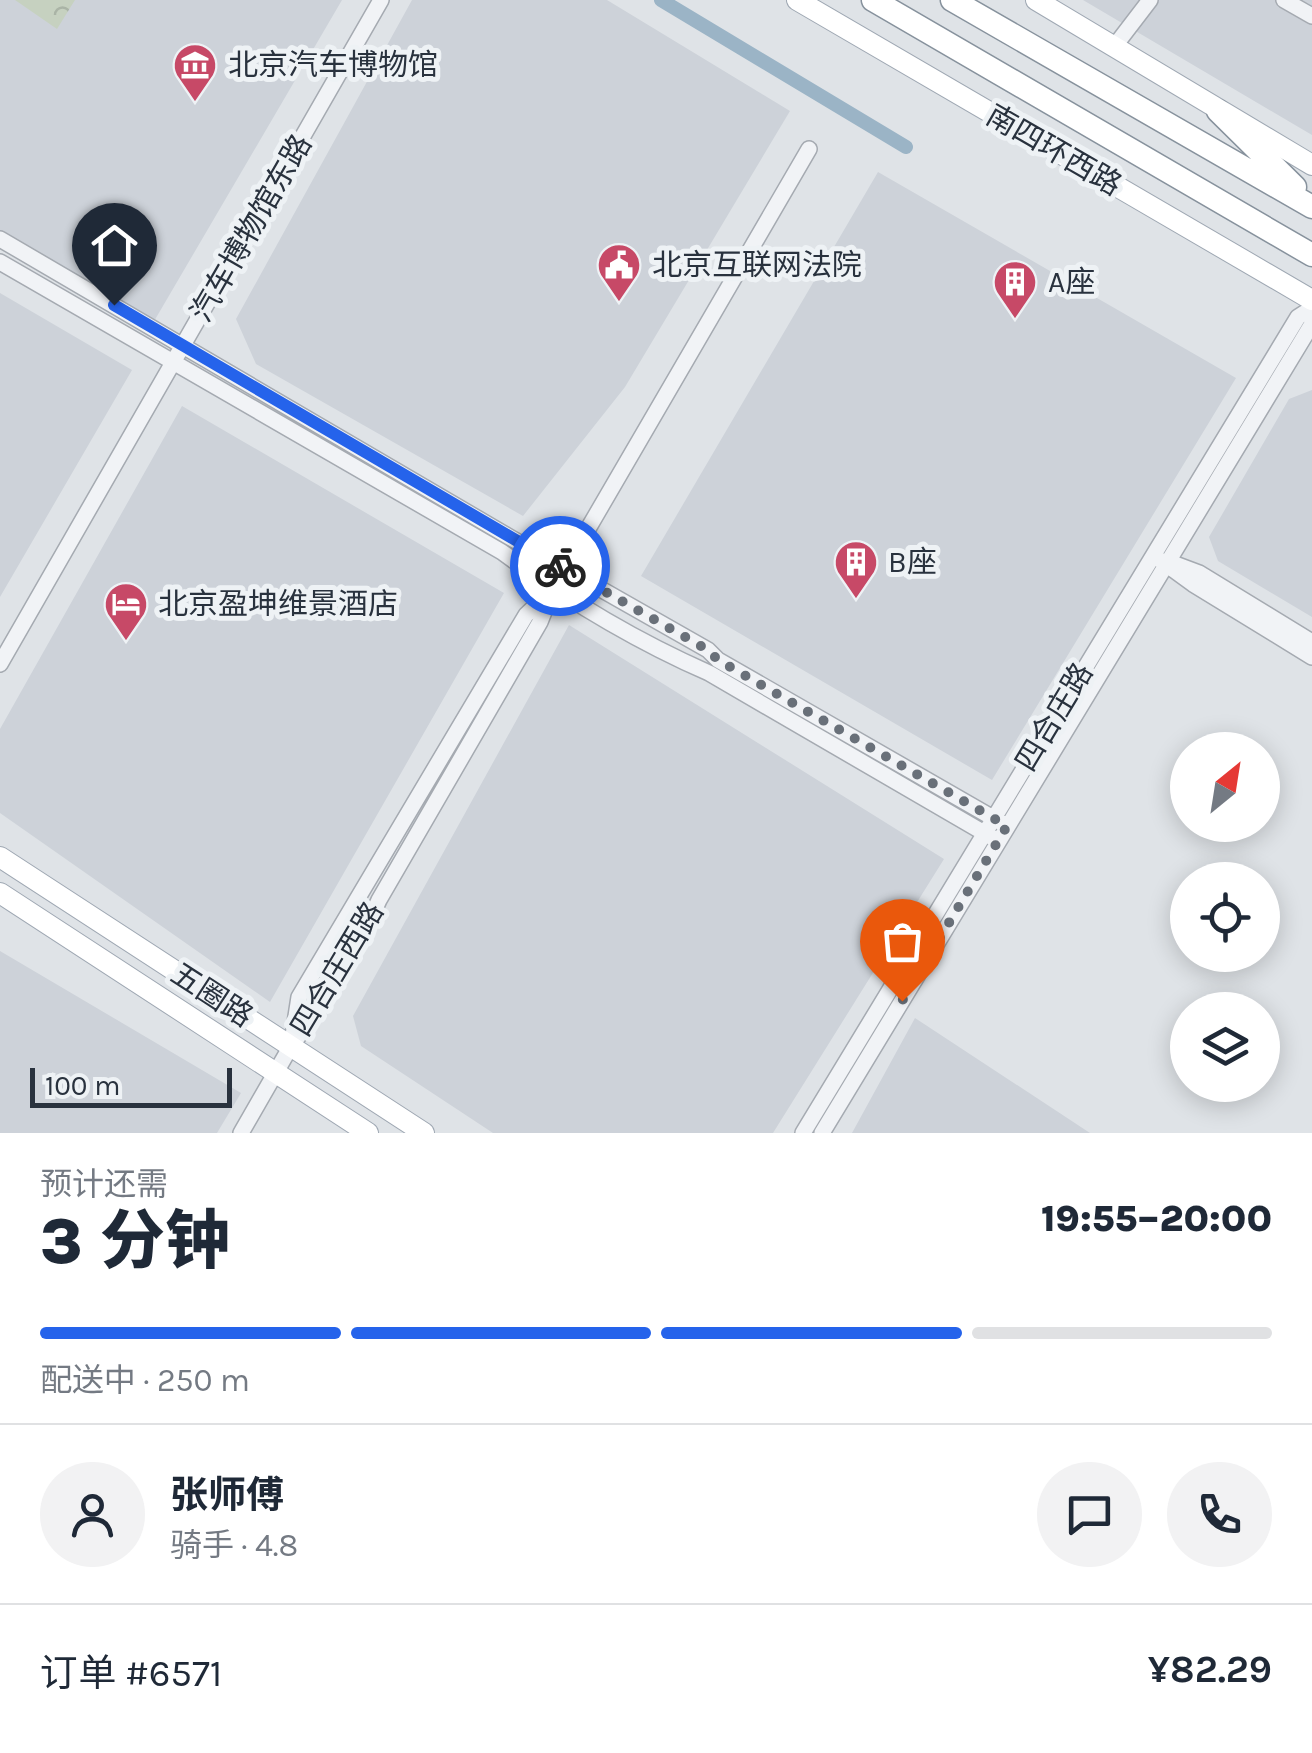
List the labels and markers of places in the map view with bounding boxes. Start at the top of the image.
museum icon: 北京汽车博物馆 [172,42,218,103]
place label: 北京汽车博物馆 [228,47,438,83]
pin [72,203,157,306]
public building icon: 北京互联网法院 [596,242,642,303]
place label: 北京互联网法院 [652,247,862,283]
building icon: A座 [992,259,1038,320]
place label: A座 [1048,264,1095,300]
building icon: B座 [833,539,879,600]
place label: B座 [888,544,937,580]
hotel icon: 北京盈坤维景酒店 [103,581,149,642]
place label: 北京盈坤维景酒店 [158,586,398,622]
pin [860,899,945,1002]

